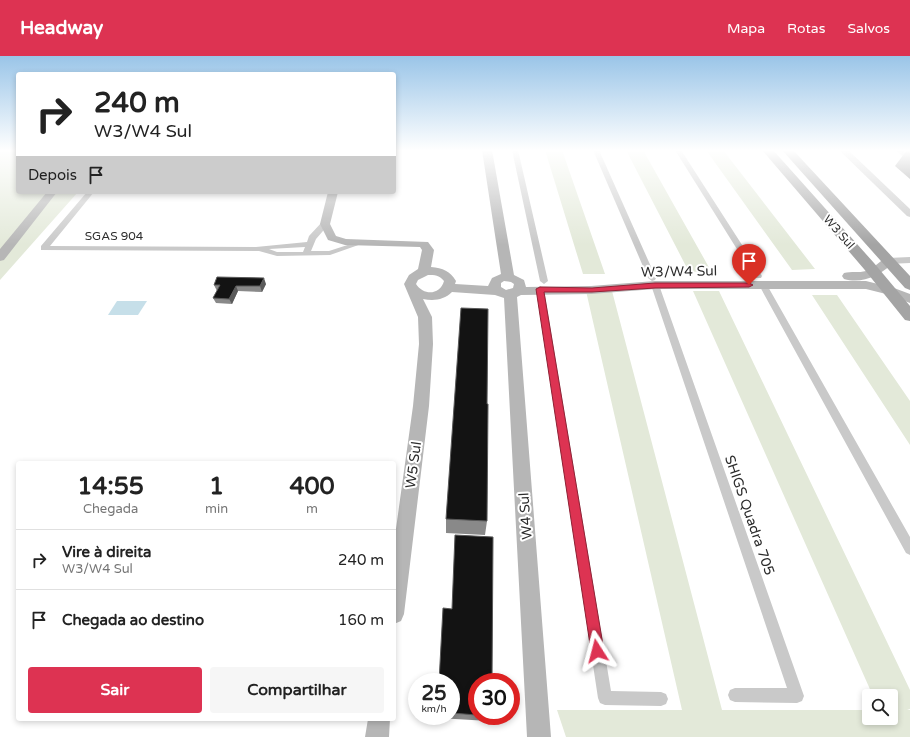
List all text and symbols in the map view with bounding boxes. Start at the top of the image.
text: Headway [20,17,103,39]
text: Mapa [727,20,765,37]
text: Rotas [787,20,825,37]
text: Salvos [847,20,890,37]
text: 240 m [94,86,180,120]
icon: right [28,88,80,140]
text: W3/W4 Sul [94,120,192,142]
icon: arrive [85,164,107,186]
text: Depois [28,166,77,184]
street label: W3 Sul [820,212,858,252]
street label: SGAS 904 [85,229,144,243]
pin [732,244,766,285]
icon: arrive [738,250,760,272]
street label: W3/W4 Sul [641,262,717,281]
street label: W5 Sul [402,441,425,490]
street label: SHIGS Quadra 705 [721,453,778,577]
text: 14:55 [77,472,144,501]
text: 1 [209,472,224,501]
text: 400 [289,472,335,501]
street label: W4 Sul [515,492,536,540]
text: Chegada [83,501,138,517]
text: min [205,501,228,517]
text: m [306,501,318,517]
text: Vire à direita [62,543,151,561]
icon: right [28,549,50,571]
text: 240 m [338,551,384,569]
text: W3/W4 Sul [62,561,133,577]
icon: arrive [28,609,50,631]
text: Chegada ao destino [62,611,204,629]
text: 160 m [338,611,384,629]
position arrow [576,630,618,672]
button: Sair [28,667,202,713]
button: Compartilhar [210,667,384,713]
speed limit sign: 30 [468,673,520,725]
text: 25 [421,682,447,706]
map controls [862,689,898,725]
button: search [862,689,898,725]
text: km/h [421,703,447,715]

